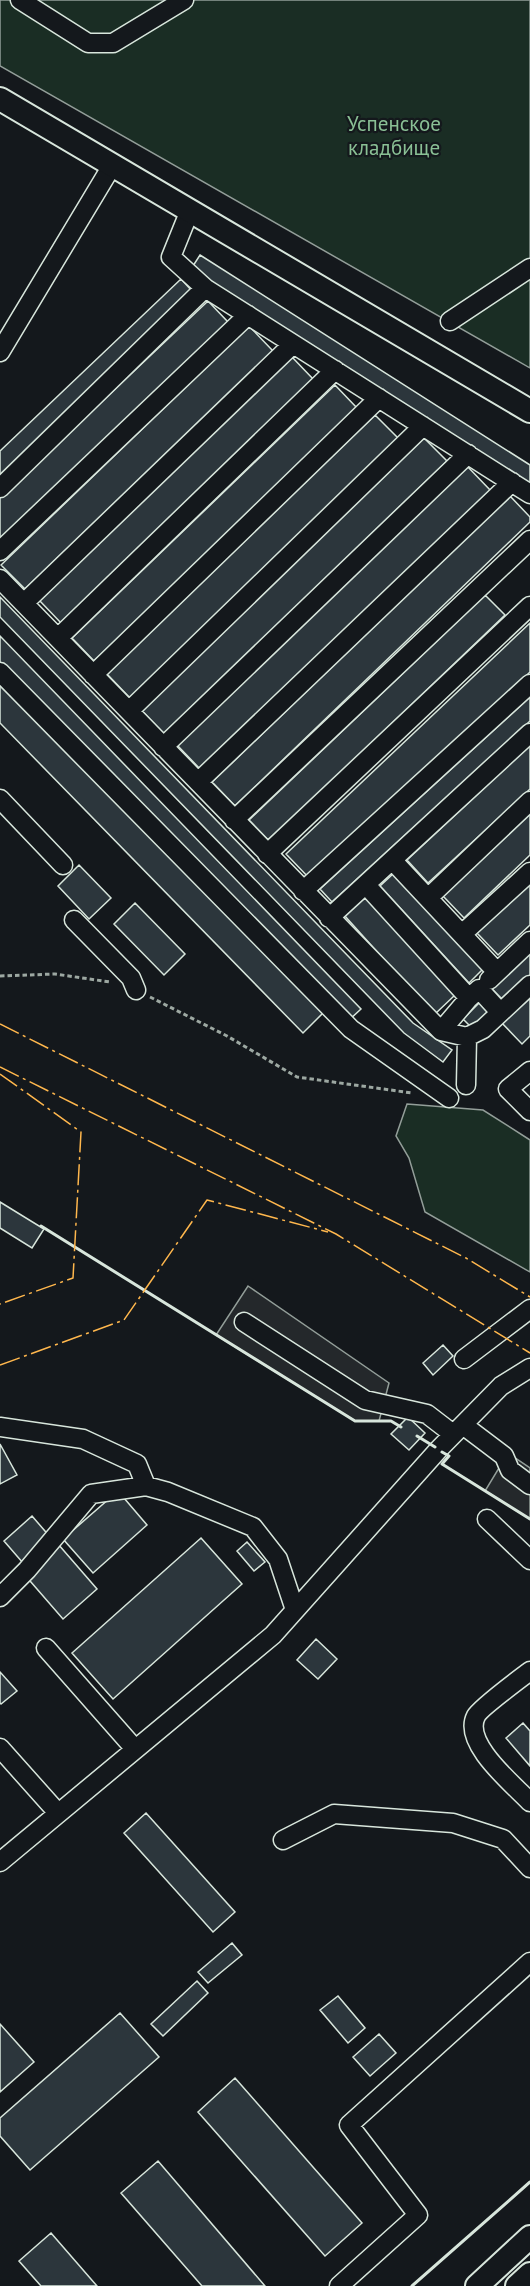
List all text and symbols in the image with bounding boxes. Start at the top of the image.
park label: Успенское кладбище [347,110,441,161]

